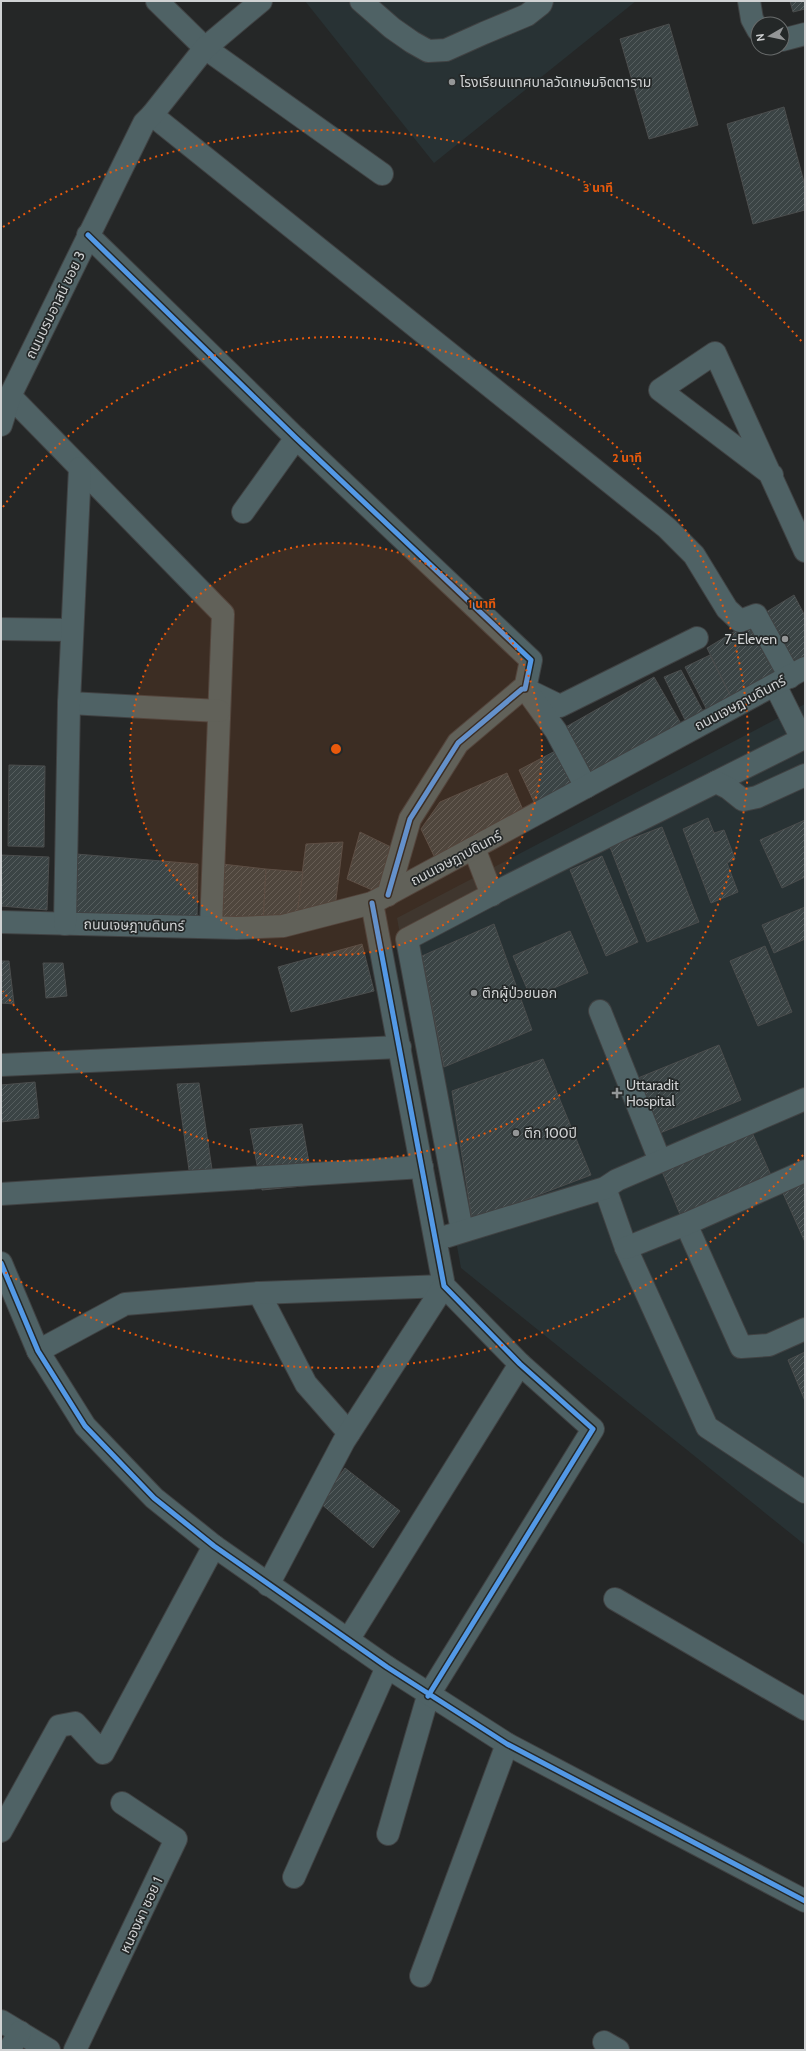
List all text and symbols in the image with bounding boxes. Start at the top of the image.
north arrow [750,16,790,56]
text: N [753,33,768,43]
place label: โรงเรียนแทศบาลวัดเกษมจิตตาราม [460,73,651,91]
marker: โรงเรียนแทศบาลวัดเกษมจิตตาราม [447,77,457,87]
text: 3 นาที [583,180,613,195]
street label: ถนนบรมอาสน์ ฃอย 3 [21,248,89,362]
text: 2 นาที [612,450,642,465]
text: 1 นาที [468,596,496,611]
place label: 7-Eleven [724,630,777,648]
marker: 7-Eleven [780,634,790,644]
street label: ถนนเจษฎาบดินทร์ [691,671,789,735]
centre of rings [329,742,343,756]
street label: ถนนเจษฎาบดินทร์ [407,826,505,890]
street label: ถนนเจษฎาบดินทร์ [83,915,185,935]
place label: ตึกผู้ป่วยนอก [482,984,557,1002]
marker: ตึกผู้ป่วยนอก [469,988,479,998]
place label: Uttaradit Hospital [626,1076,679,1110]
marker: Uttaradit Hospital [611,1087,623,1099]
place label: ตึก 100ปี [524,1124,577,1142]
marker: ตึก 100ปี [511,1128,521,1138]
street label: หนองผา ซอย 1 [115,1874,167,1956]

